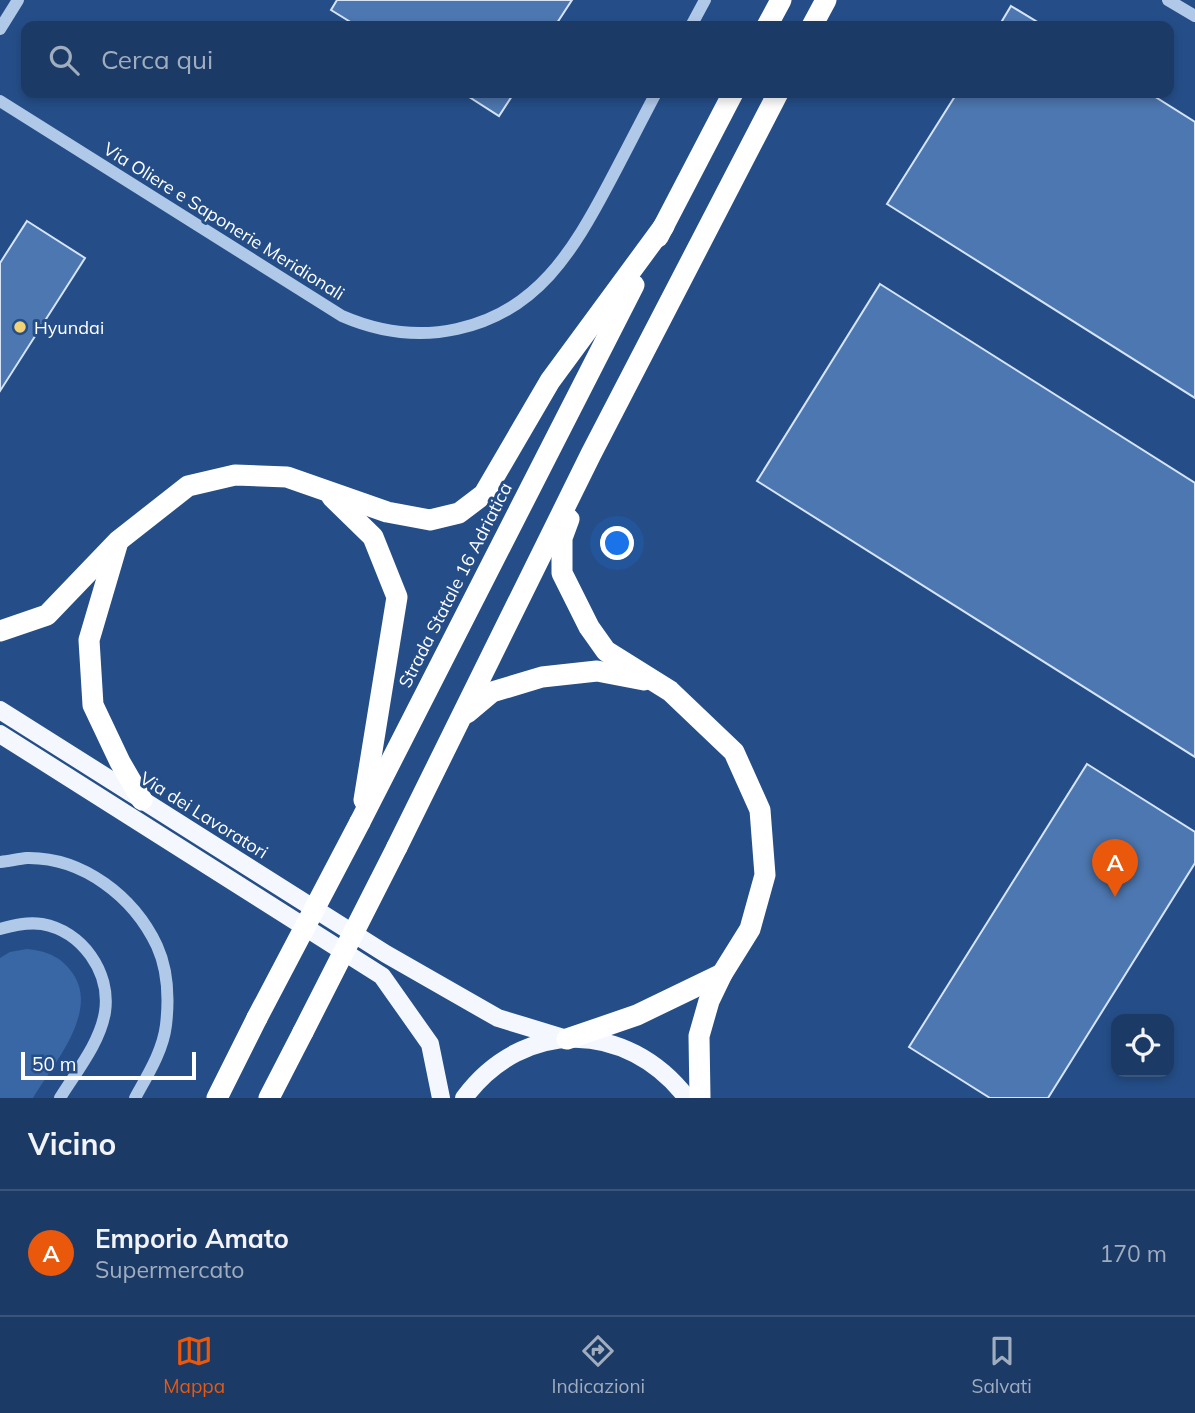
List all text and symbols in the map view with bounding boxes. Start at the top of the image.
search box [21,21,1174,98]
icon: search [45,41,83,79]
text: Cerca qui [101,43,213,76]
street label: Via Oliere e Saponerie Meridionali [99,137,349,305]
place label: Hyundai [34,316,104,339]
marker: Hyundai [12,319,28,335]
street label: Strada Statale 16 Adriatica [393,479,517,691]
your location [600,526,634,560]
street label: Via dei Lavoratori [136,766,272,864]
pin: A [1092,839,1138,897]
map controls [1111,1014,1174,1077]
button: locate [1111,1014,1174,1077]
scale bar [21,1049,196,1081]
text: 50 m [32,1052,76,1076]
text: Vicino [28,1125,116,1163]
text: Emporio Amato [95,1222,289,1255]
text: A [42,1239,60,1268]
text: 170 m [1099,1239,1167,1268]
text: Supermercato [95,1255,244,1284]
tab: Mappa [163,1332,225,1398]
tab: Indicazioni [552,1332,645,1398]
tab: Salvati [972,1332,1032,1398]

